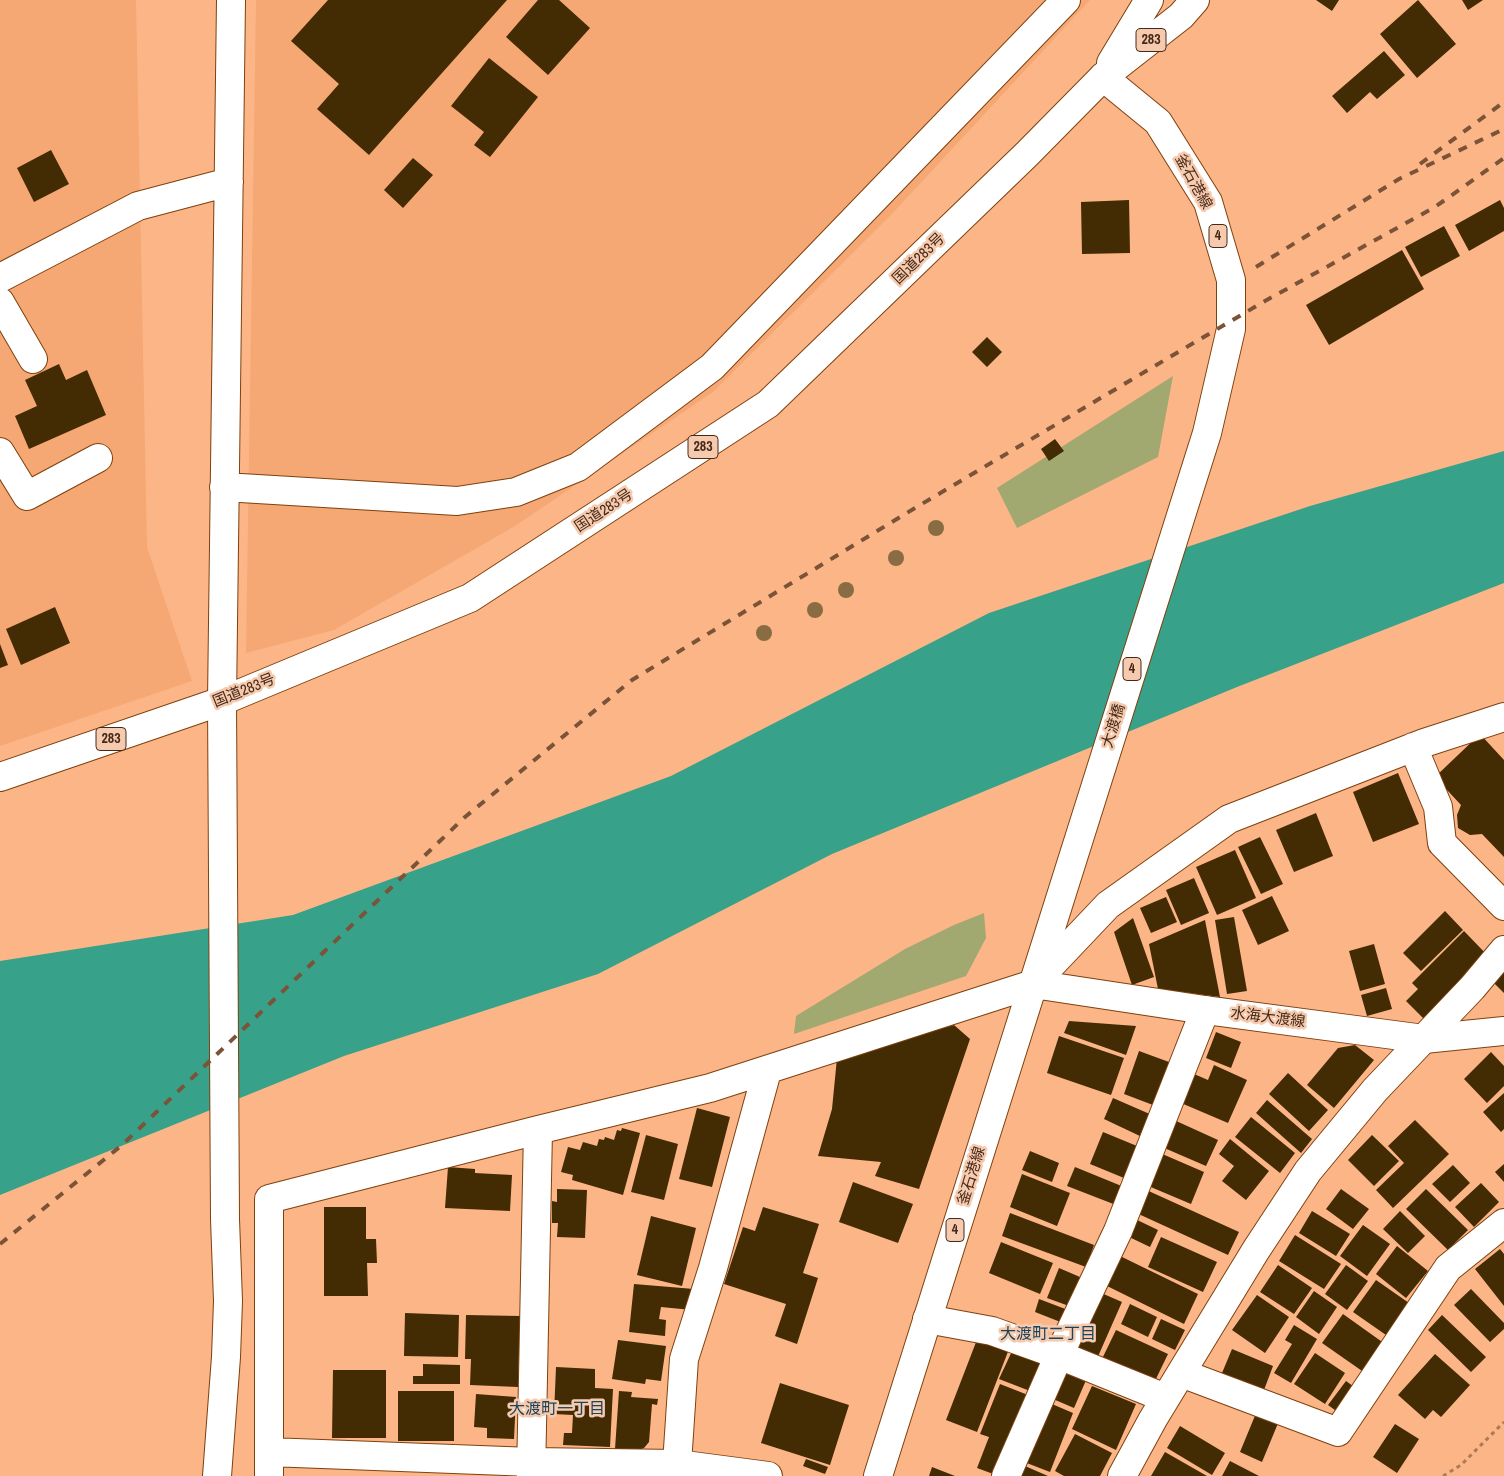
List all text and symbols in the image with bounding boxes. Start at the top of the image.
road number: 283 [1136,28,1166,52]
street label: 釜石港線 [1171,151,1215,213]
road number: 4 [1209,225,1227,248]
street label: 国道283号 [889,230,949,288]
road number: 283 [688,436,718,458]
street label: 国道283号 [572,486,636,536]
road number: 4 [1123,658,1141,681]
street label: 国道283号 [210,670,278,712]
street label: 大渡橋 [1099,702,1129,750]
road number: 283 [96,728,126,751]
street label: 水海大渡線 [1230,1004,1306,1032]
street label: 釜石港線 [955,1145,989,1207]
road number: 4 [946,1218,964,1242]
district label: 大渡町二丁目 [1000,1325,1096,1345]
district label: 大渡町一丁目 [509,1400,605,1420]

